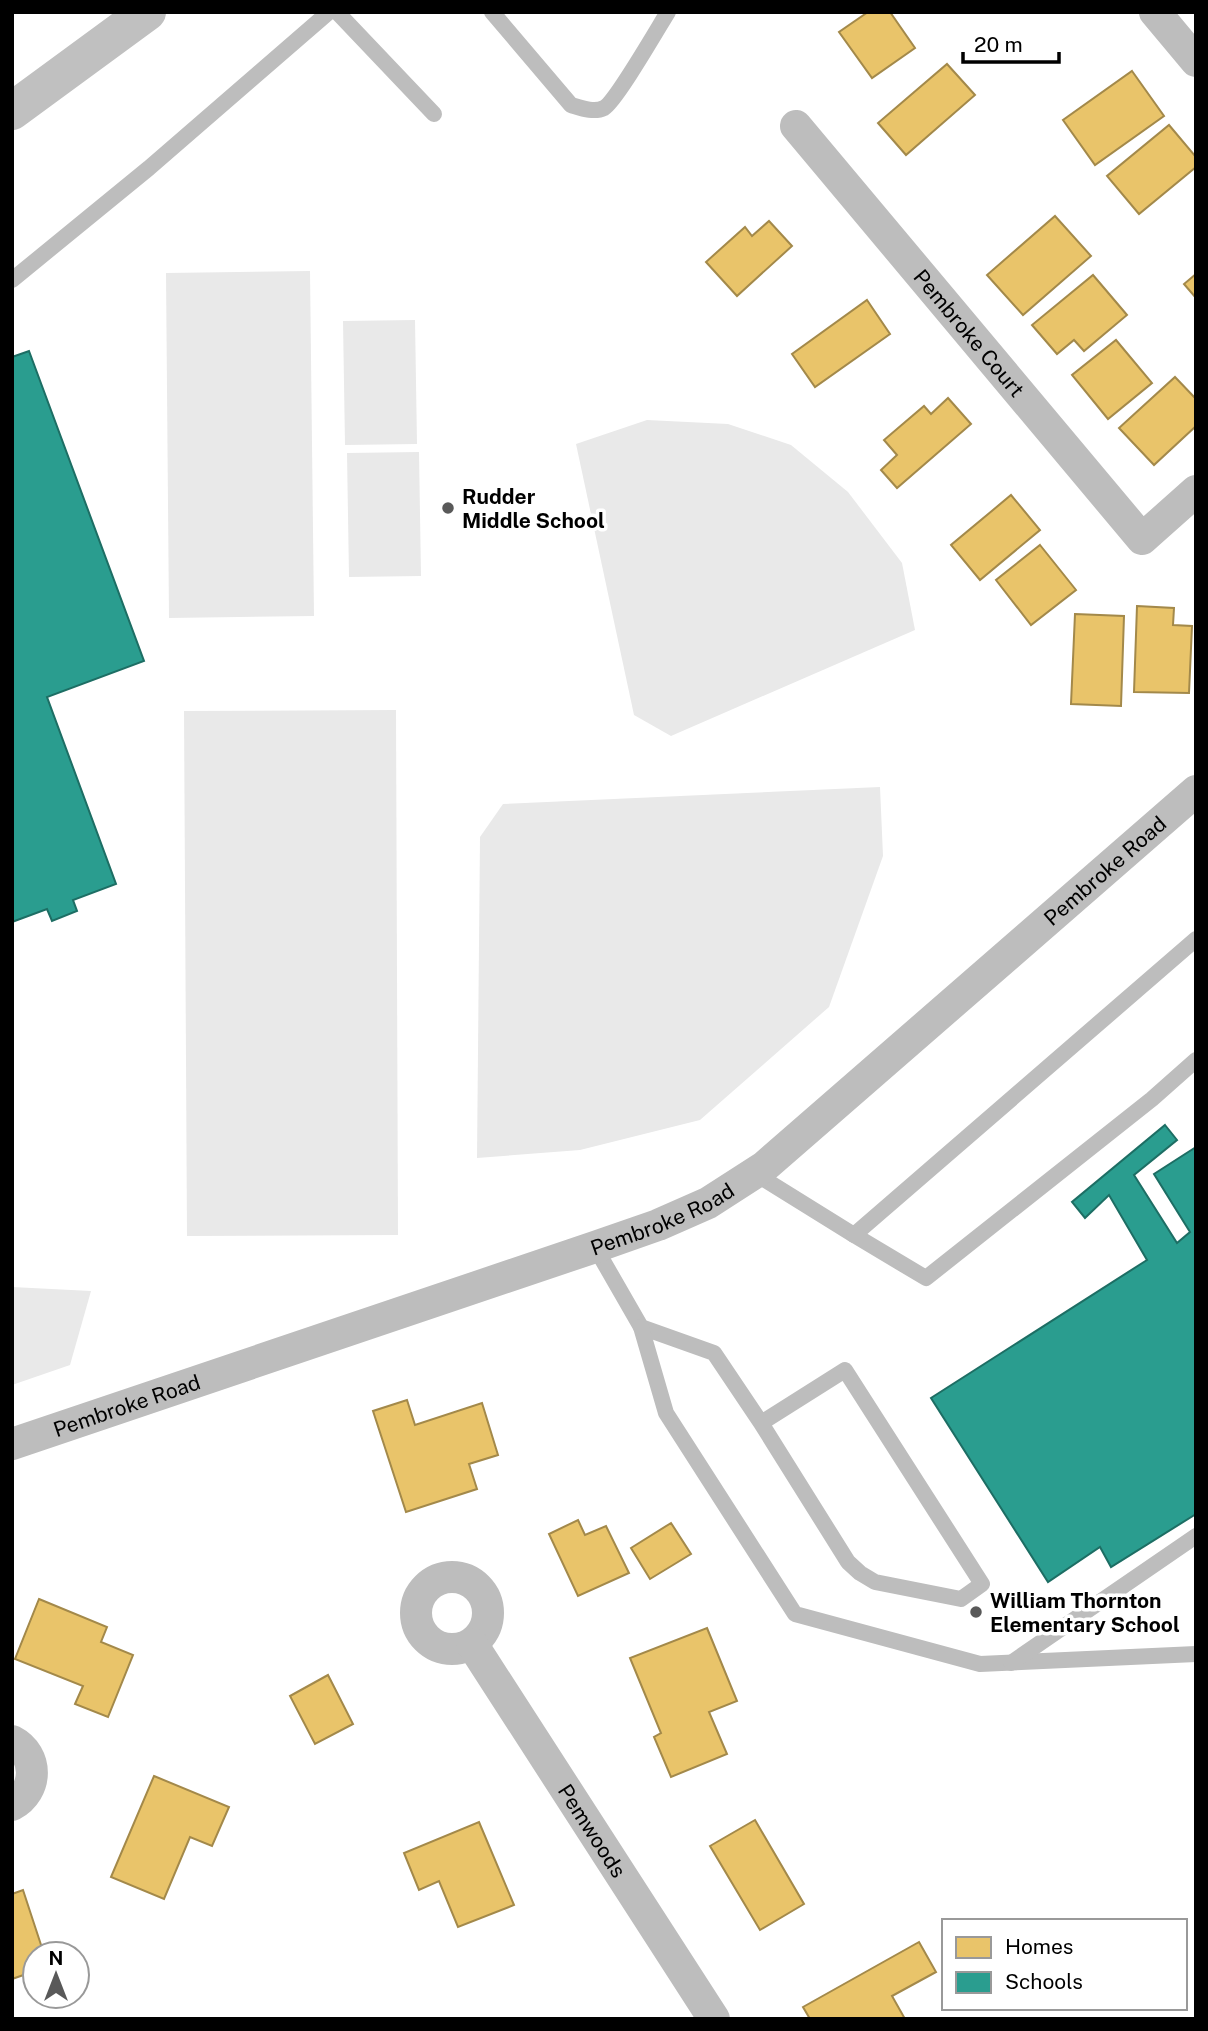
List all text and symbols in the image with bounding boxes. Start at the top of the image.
scale bar [963,21,1059,65]
text: 20 m [974,32,1023,57]
street label: Pembroke Court [909,264,1030,402]
place label: Rudder Middle School [462,484,605,533]
marker: Rudder Middle School [440,500,456,516]
street label: Pembroke Road [1039,811,1171,930]
street label: Pembroke Road [587,1177,738,1260]
street label: Pembroke Road [50,1369,203,1442]
place label: William Thornton Elementary School [990,1588,1180,1637]
marker: William Thornton Elementary School [968,1604,984,1620]
street label: Pemwoods [553,1779,632,1882]
legend [942,1919,1187,2010]
text: Homes [1005,1934,1073,1959]
north arrow [21,1940,91,2010]
text: N [49,1947,63,1969]
text: Schools [1005,1969,1083,1994]

